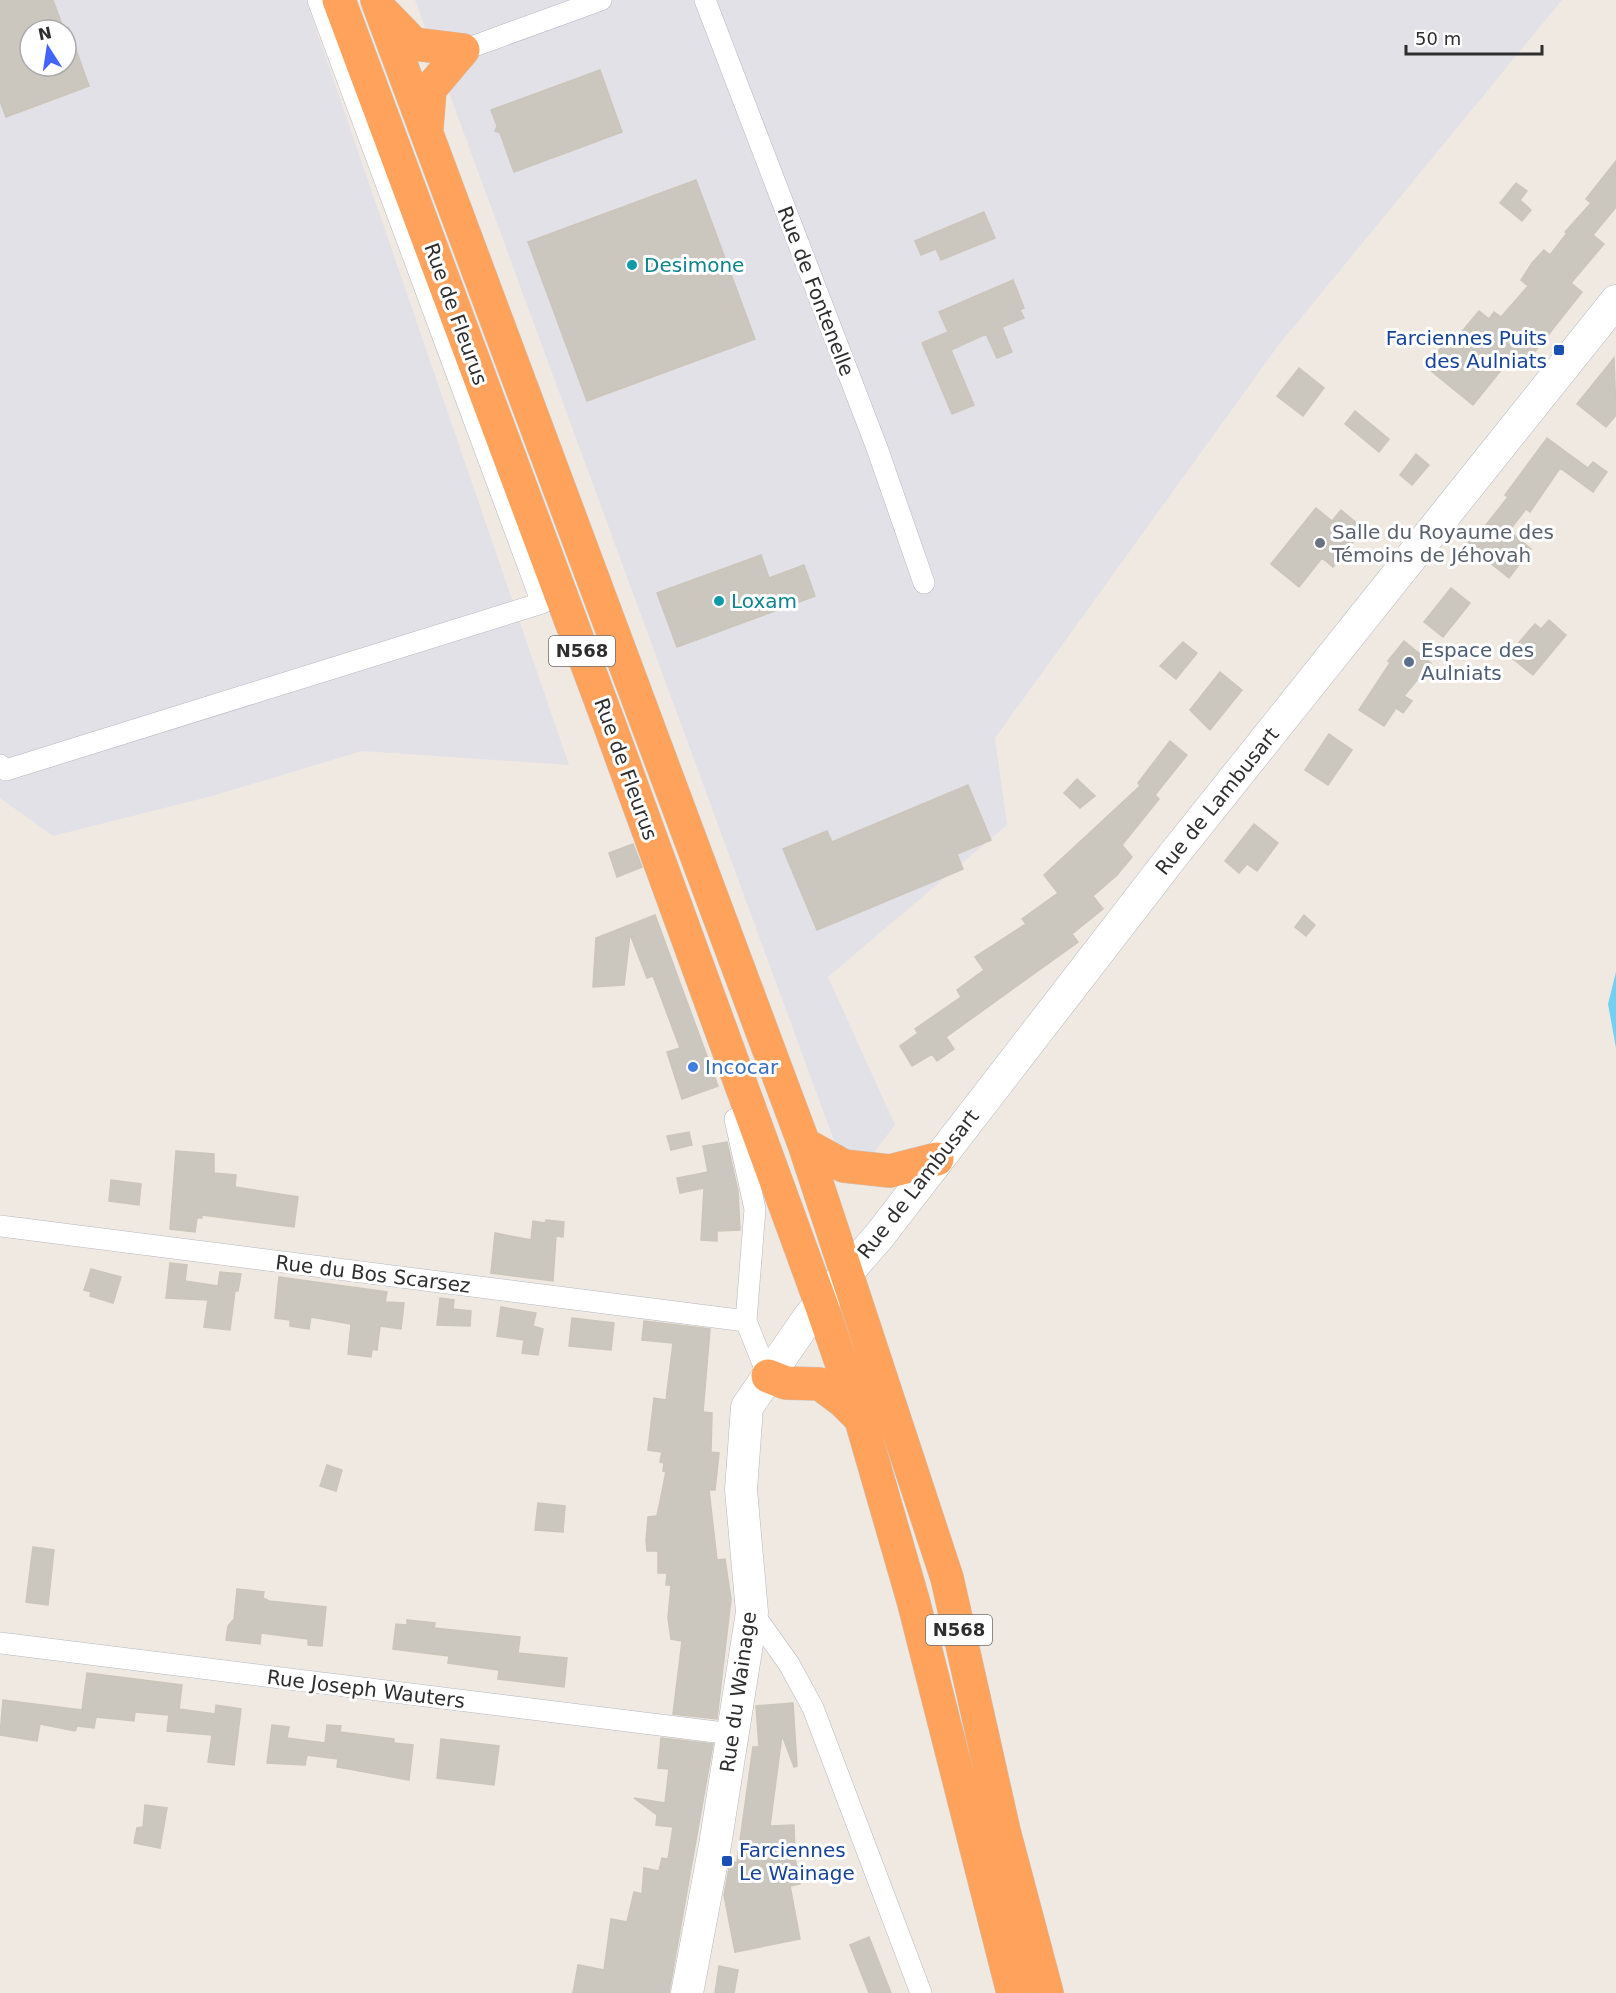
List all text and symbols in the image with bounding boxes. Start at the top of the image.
north arrow [18,18,78,78]
scale bar [1406,18,1542,56]
text: N [36,23,54,45]
text: 50 m [1415,28,1461,49]
street label: Rue de Fontenelle [773,203,859,379]
street label: Rue de Fleurus [419,240,493,388]
place label: Desimone [644,253,744,277]
marker: Desimone [625,258,639,272]
place label: Farciennes Puits des Aulniats [1386,326,1547,373]
marker: Farciennes Puits des Aulniats [1552,343,1566,357]
place label: Salle du Royaume des Témoins de Jéhovah [1331,520,1554,567]
marker: Salle du Royaume des Témoins de Jéhovah [1313,536,1327,550]
place label: Loxam [731,589,797,613]
marker: Loxam [712,594,726,608]
road number: N568 [549,636,615,666]
place label: Espace des Aulniats [1421,638,1534,685]
marker: Espace des Aulniats [1402,655,1416,669]
street label: Rue de Fleurus [589,695,663,843]
street label: Rue de Lambusart [1150,722,1284,880]
place label: Incocar [705,1055,779,1079]
marker: Incocar [686,1060,700,1074]
street label: Rue de Lambusart [852,1105,984,1263]
street label: Rue du Bos Scarsez [274,1250,472,1298]
street label: Rue du Wainage [715,1610,761,1774]
road number: N568 [926,1615,992,1645]
street label: Rue Joseph Wauters [266,1665,466,1713]
place label: Farciennes Le Wainage [739,1838,855,1885]
marker: Farciennes Le Wainage [720,1854,734,1868]

